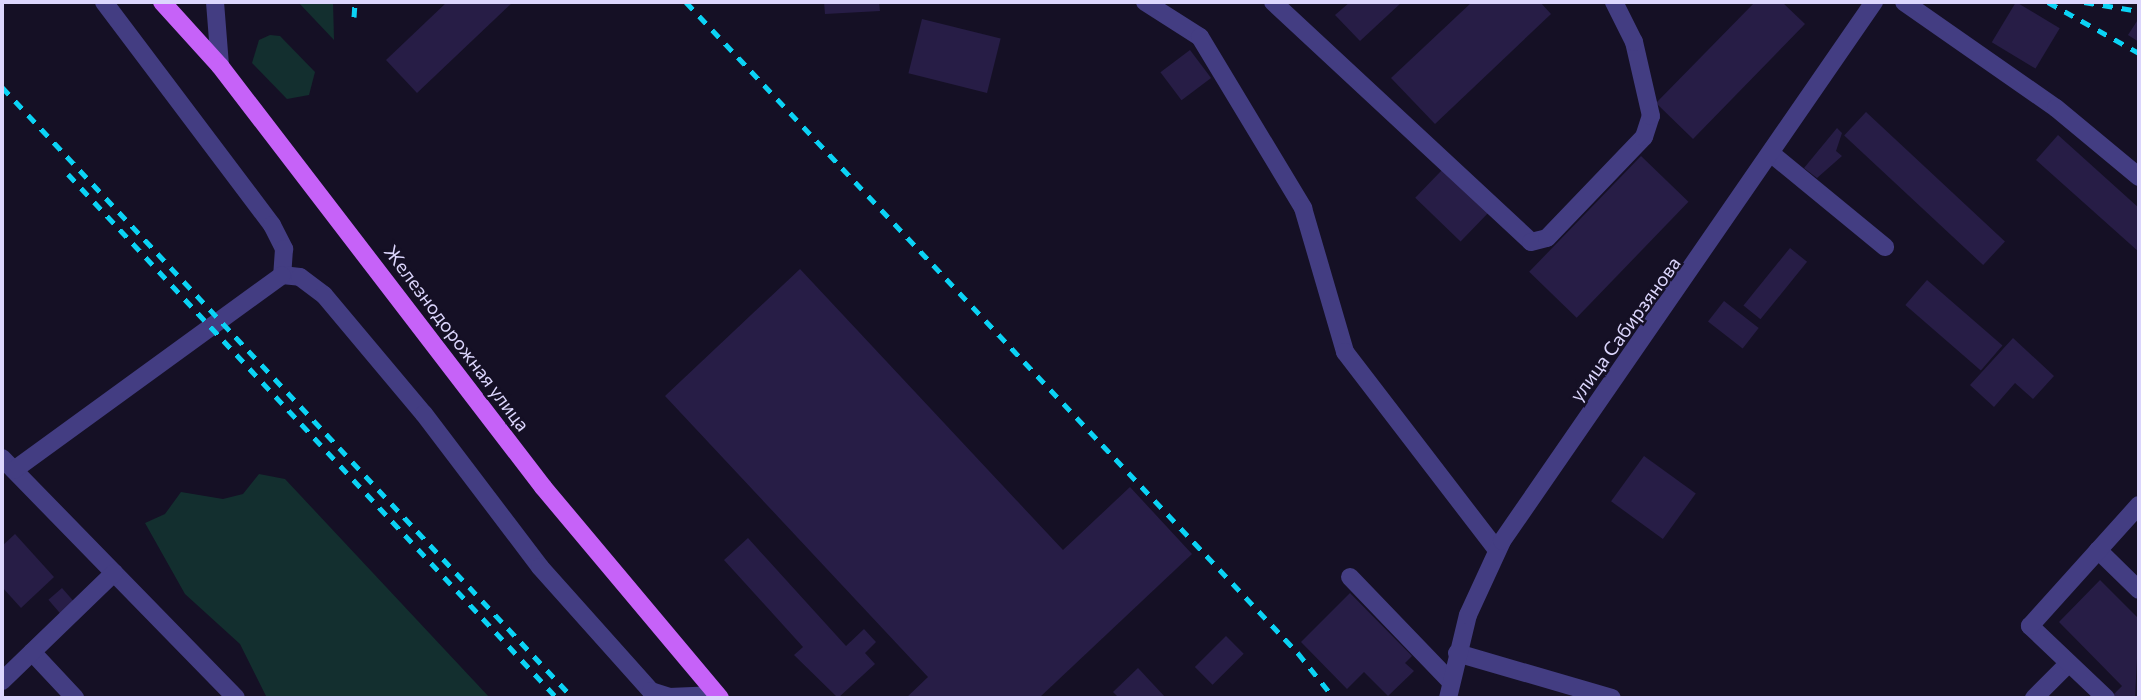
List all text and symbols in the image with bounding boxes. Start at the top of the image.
street label: Железнодорожная улица [380,240,534,436]
street label: улица Сабирзянова [1565,252,1685,406]

